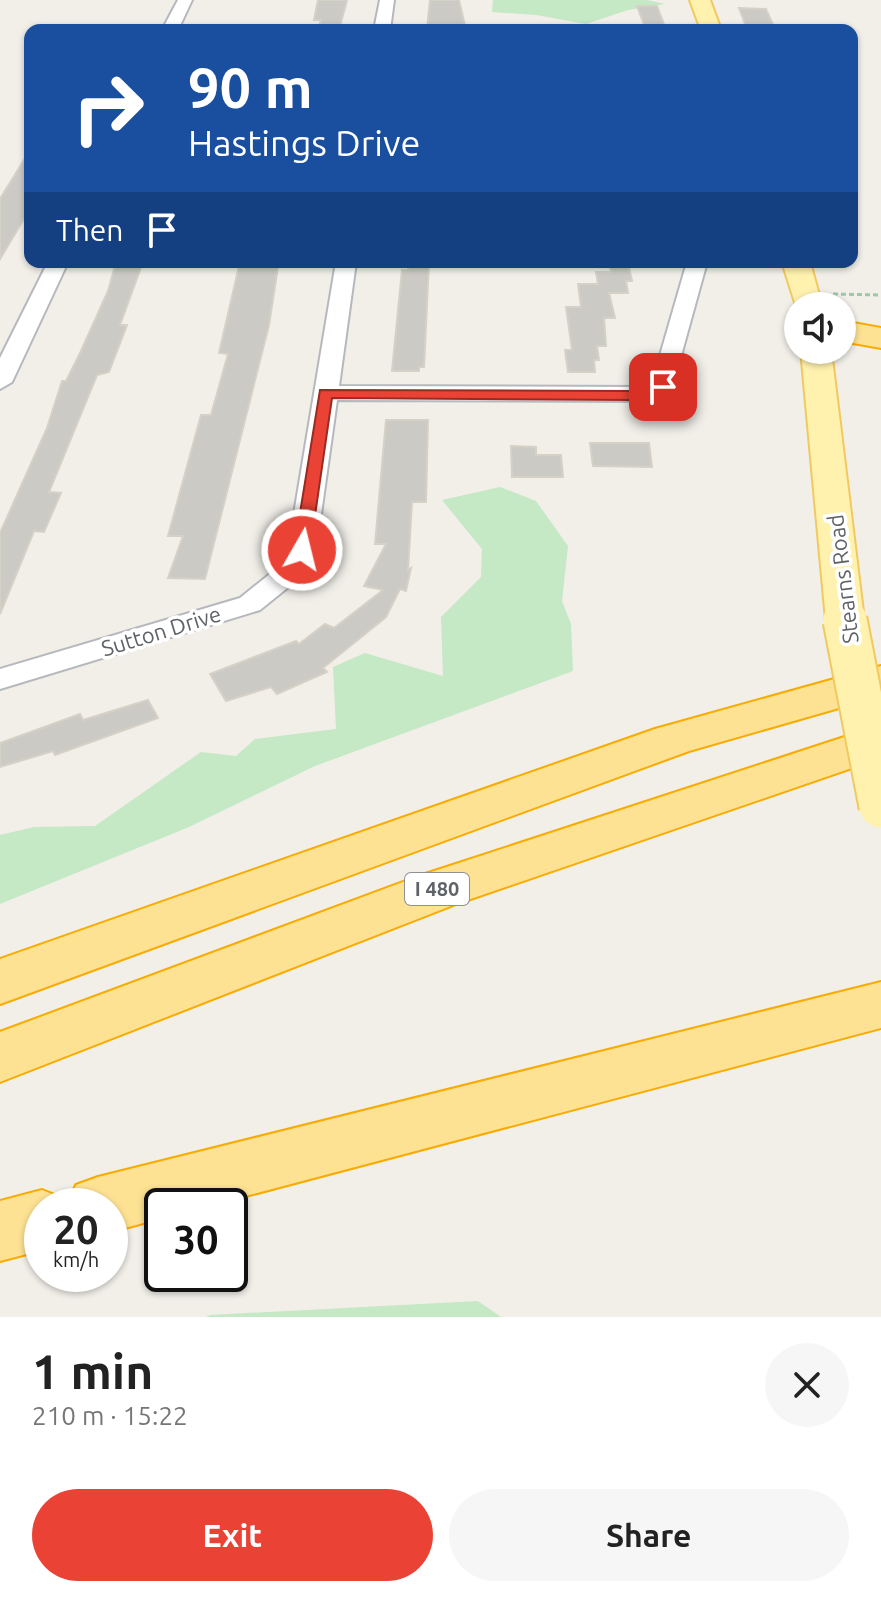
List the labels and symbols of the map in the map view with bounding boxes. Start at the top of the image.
pin [629,353,697,421]
position arrow [260,508,344,592]
street label: Stearns Road [822,513,863,645]
street label: Sutton Drive [98,600,224,661]
road number: I 480 [405,873,469,905]
speed limit sign: 30 [144,1188,248,1292]

